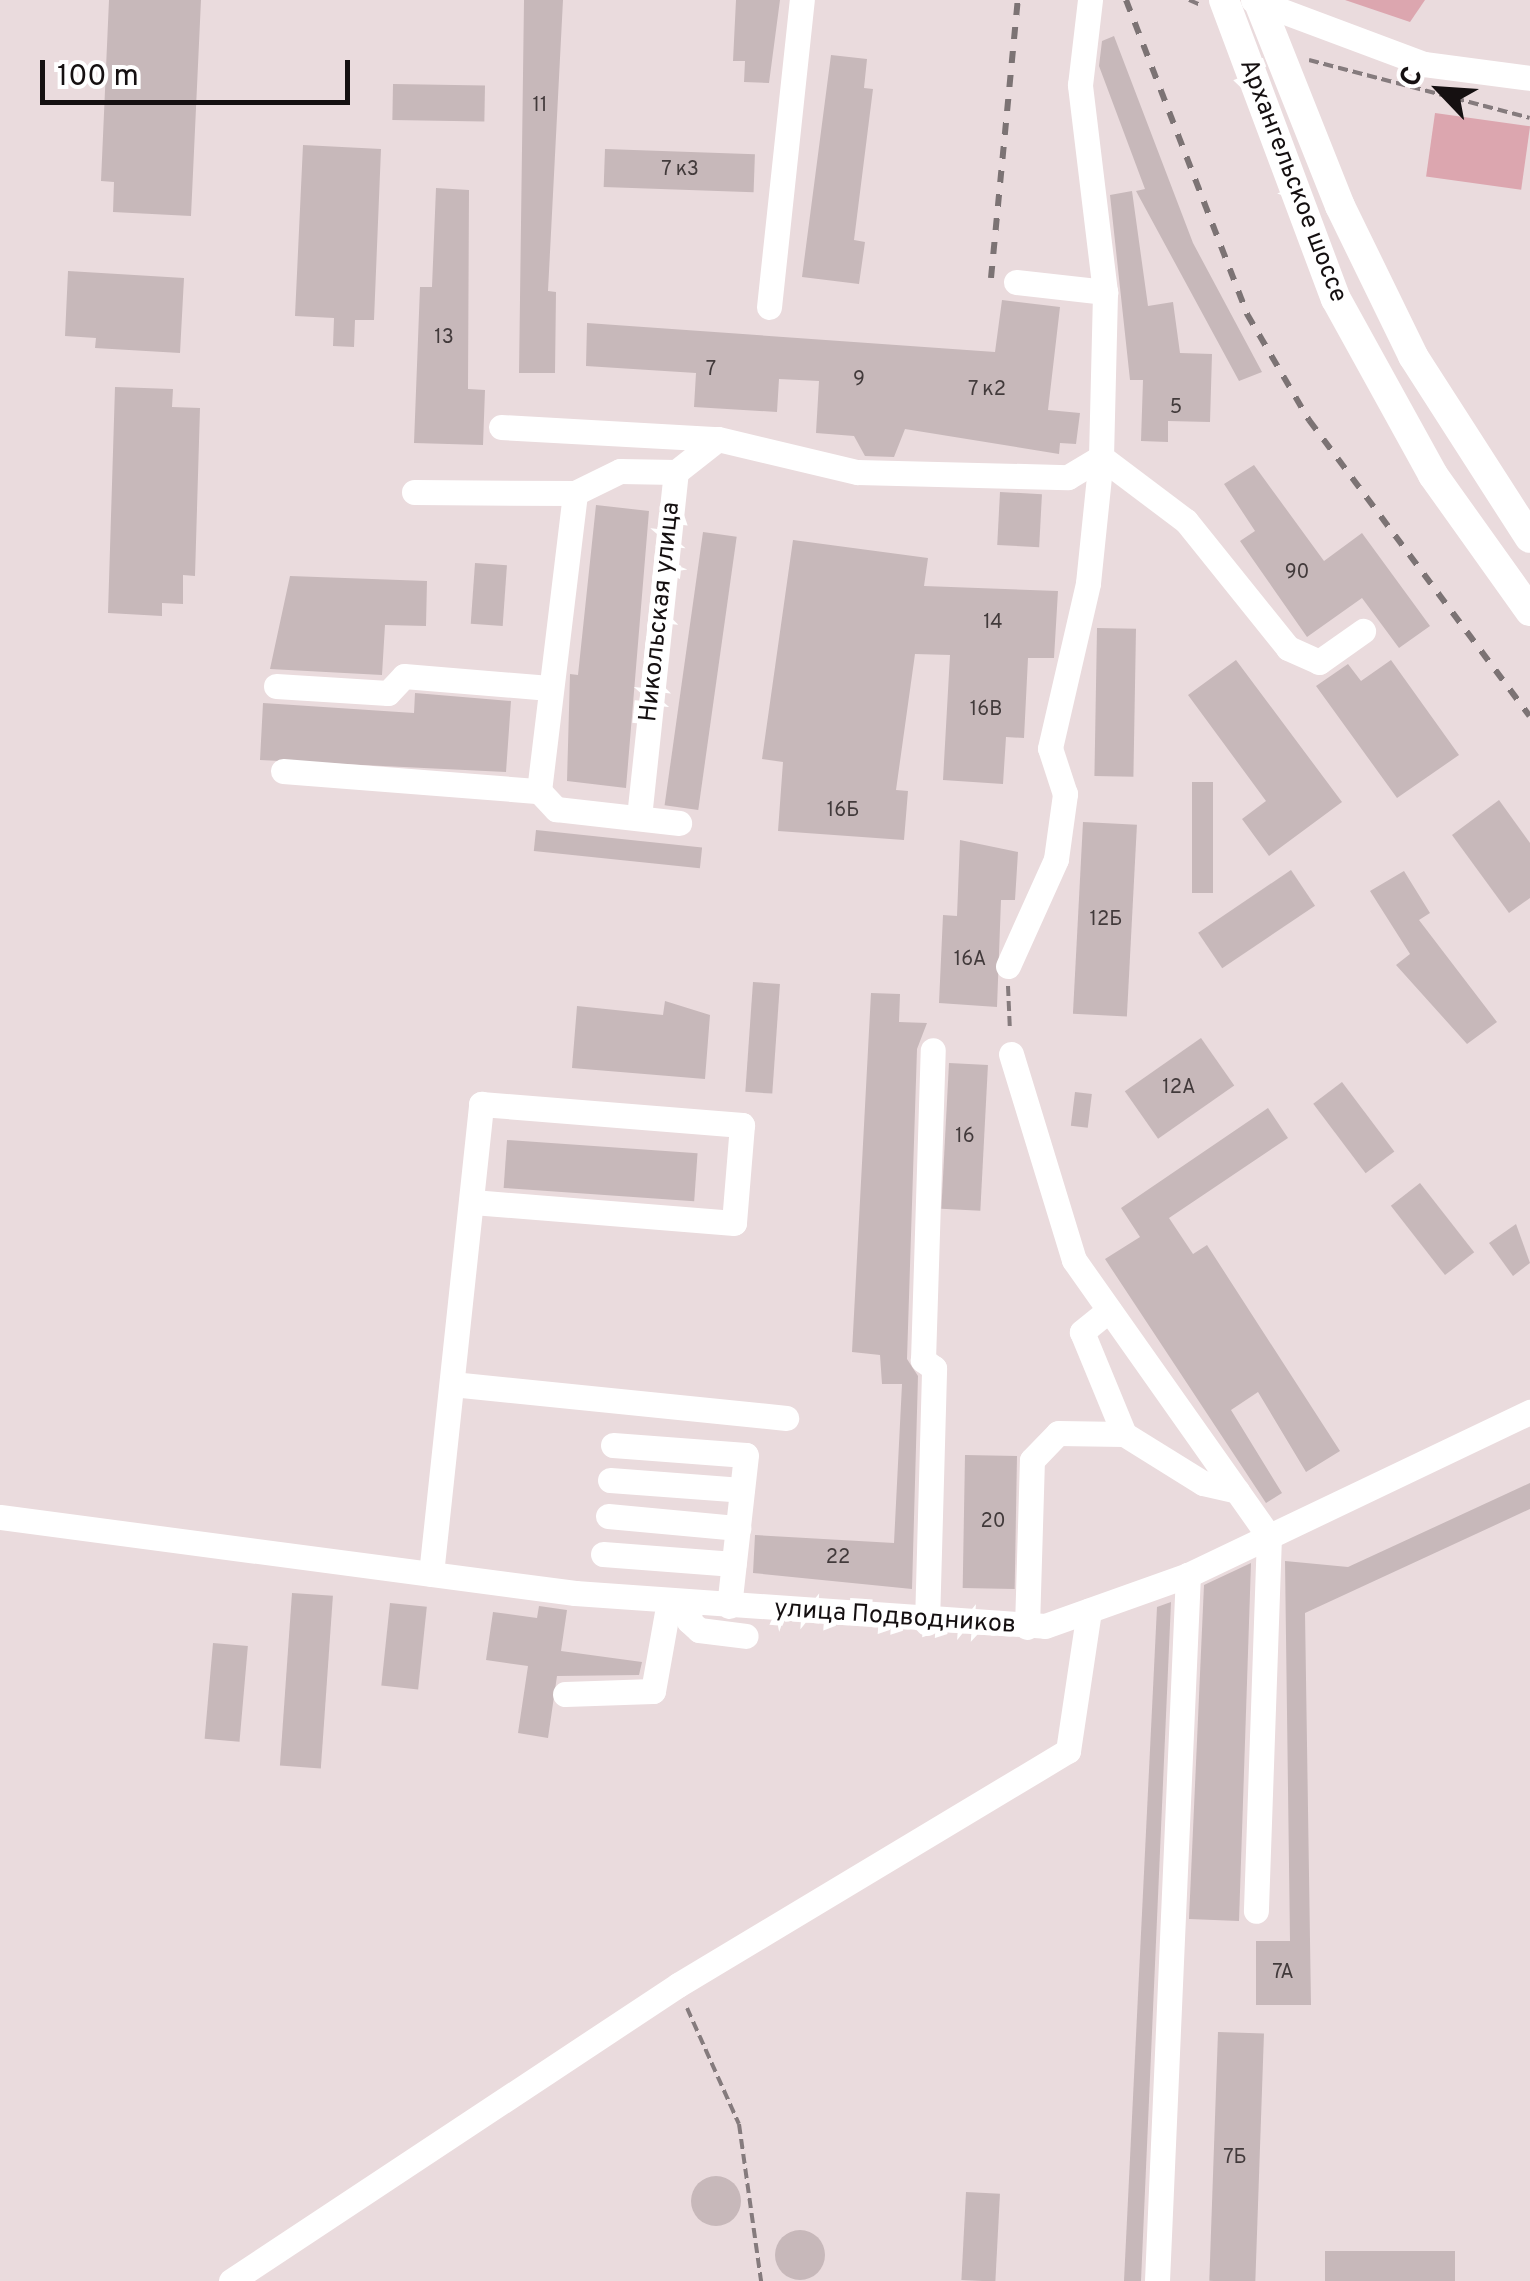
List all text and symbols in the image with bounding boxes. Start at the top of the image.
scale bar [45,40,355,102]
north arrow [1390,40,1490,140]
street label: Архангельское шоссе [1232,55,1352,307]
text: 100 m [57,59,139,96]
text: С [1393,62,1433,93]
house number: 11 [533,94,547,118]
house number: 7 к3 [661,158,699,182]
house number: 13 [434,326,454,350]
house number: 7 [706,358,716,382]
house number: 9 [853,368,865,392]
house number: 7 к2 [968,378,1006,402]
house number: 5 [1170,396,1182,420]
street label: Никольская улица [635,501,687,723]
house number: 90 [1285,561,1309,585]
house number: 14 [983,611,1003,635]
house number: 16В [970,698,1002,722]
house number: 16Б [827,799,859,823]
house number: 12Б [1090,908,1122,932]
house number: 16А [954,948,986,972]
house number: 12А [1162,1076,1196,1100]
house number: 16 [955,1125,975,1149]
house number: 20 [980,1510,1006,1534]
house number: 22 [826,1546,850,1570]
street label: улица Подводников [773,1595,1017,1641]
house number: 7А [1272,1961,1294,1985]
house number: 7Б [1223,2146,1247,2170]

